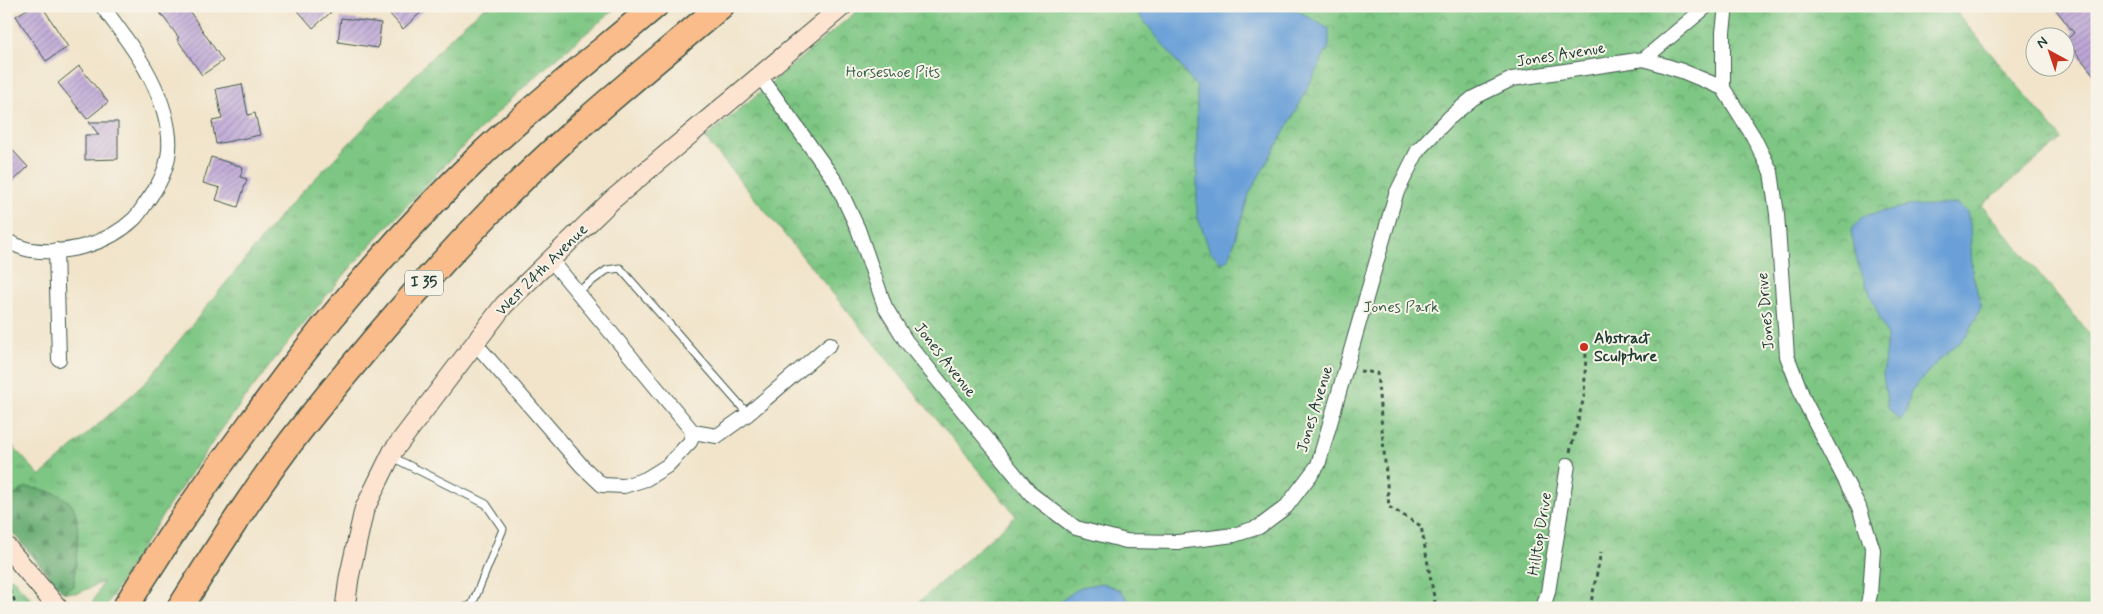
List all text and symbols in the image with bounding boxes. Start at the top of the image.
north arrow [2026,28,2076,78]
text: N [2033,33,2052,53]
street label: Jones Avenue [1515,38,1607,72]
park label: Horseshoe Pits [846,62,940,83]
street label: West 24th Avenue [491,219,593,321]
road number: I 35 [405,270,443,296]
street label: Jones Drive [1752,272,1780,350]
park label: Jones Park [1363,297,1439,318]
street label: Jones Avenue [909,318,981,402]
place label: Abstract Sculpture [1594,328,1657,367]
marker: Abstract Sculpture [1578,341,1590,353]
street label: Jones Avenue [1292,363,1338,455]
street label: Hilltop Drive [1523,491,1557,577]

